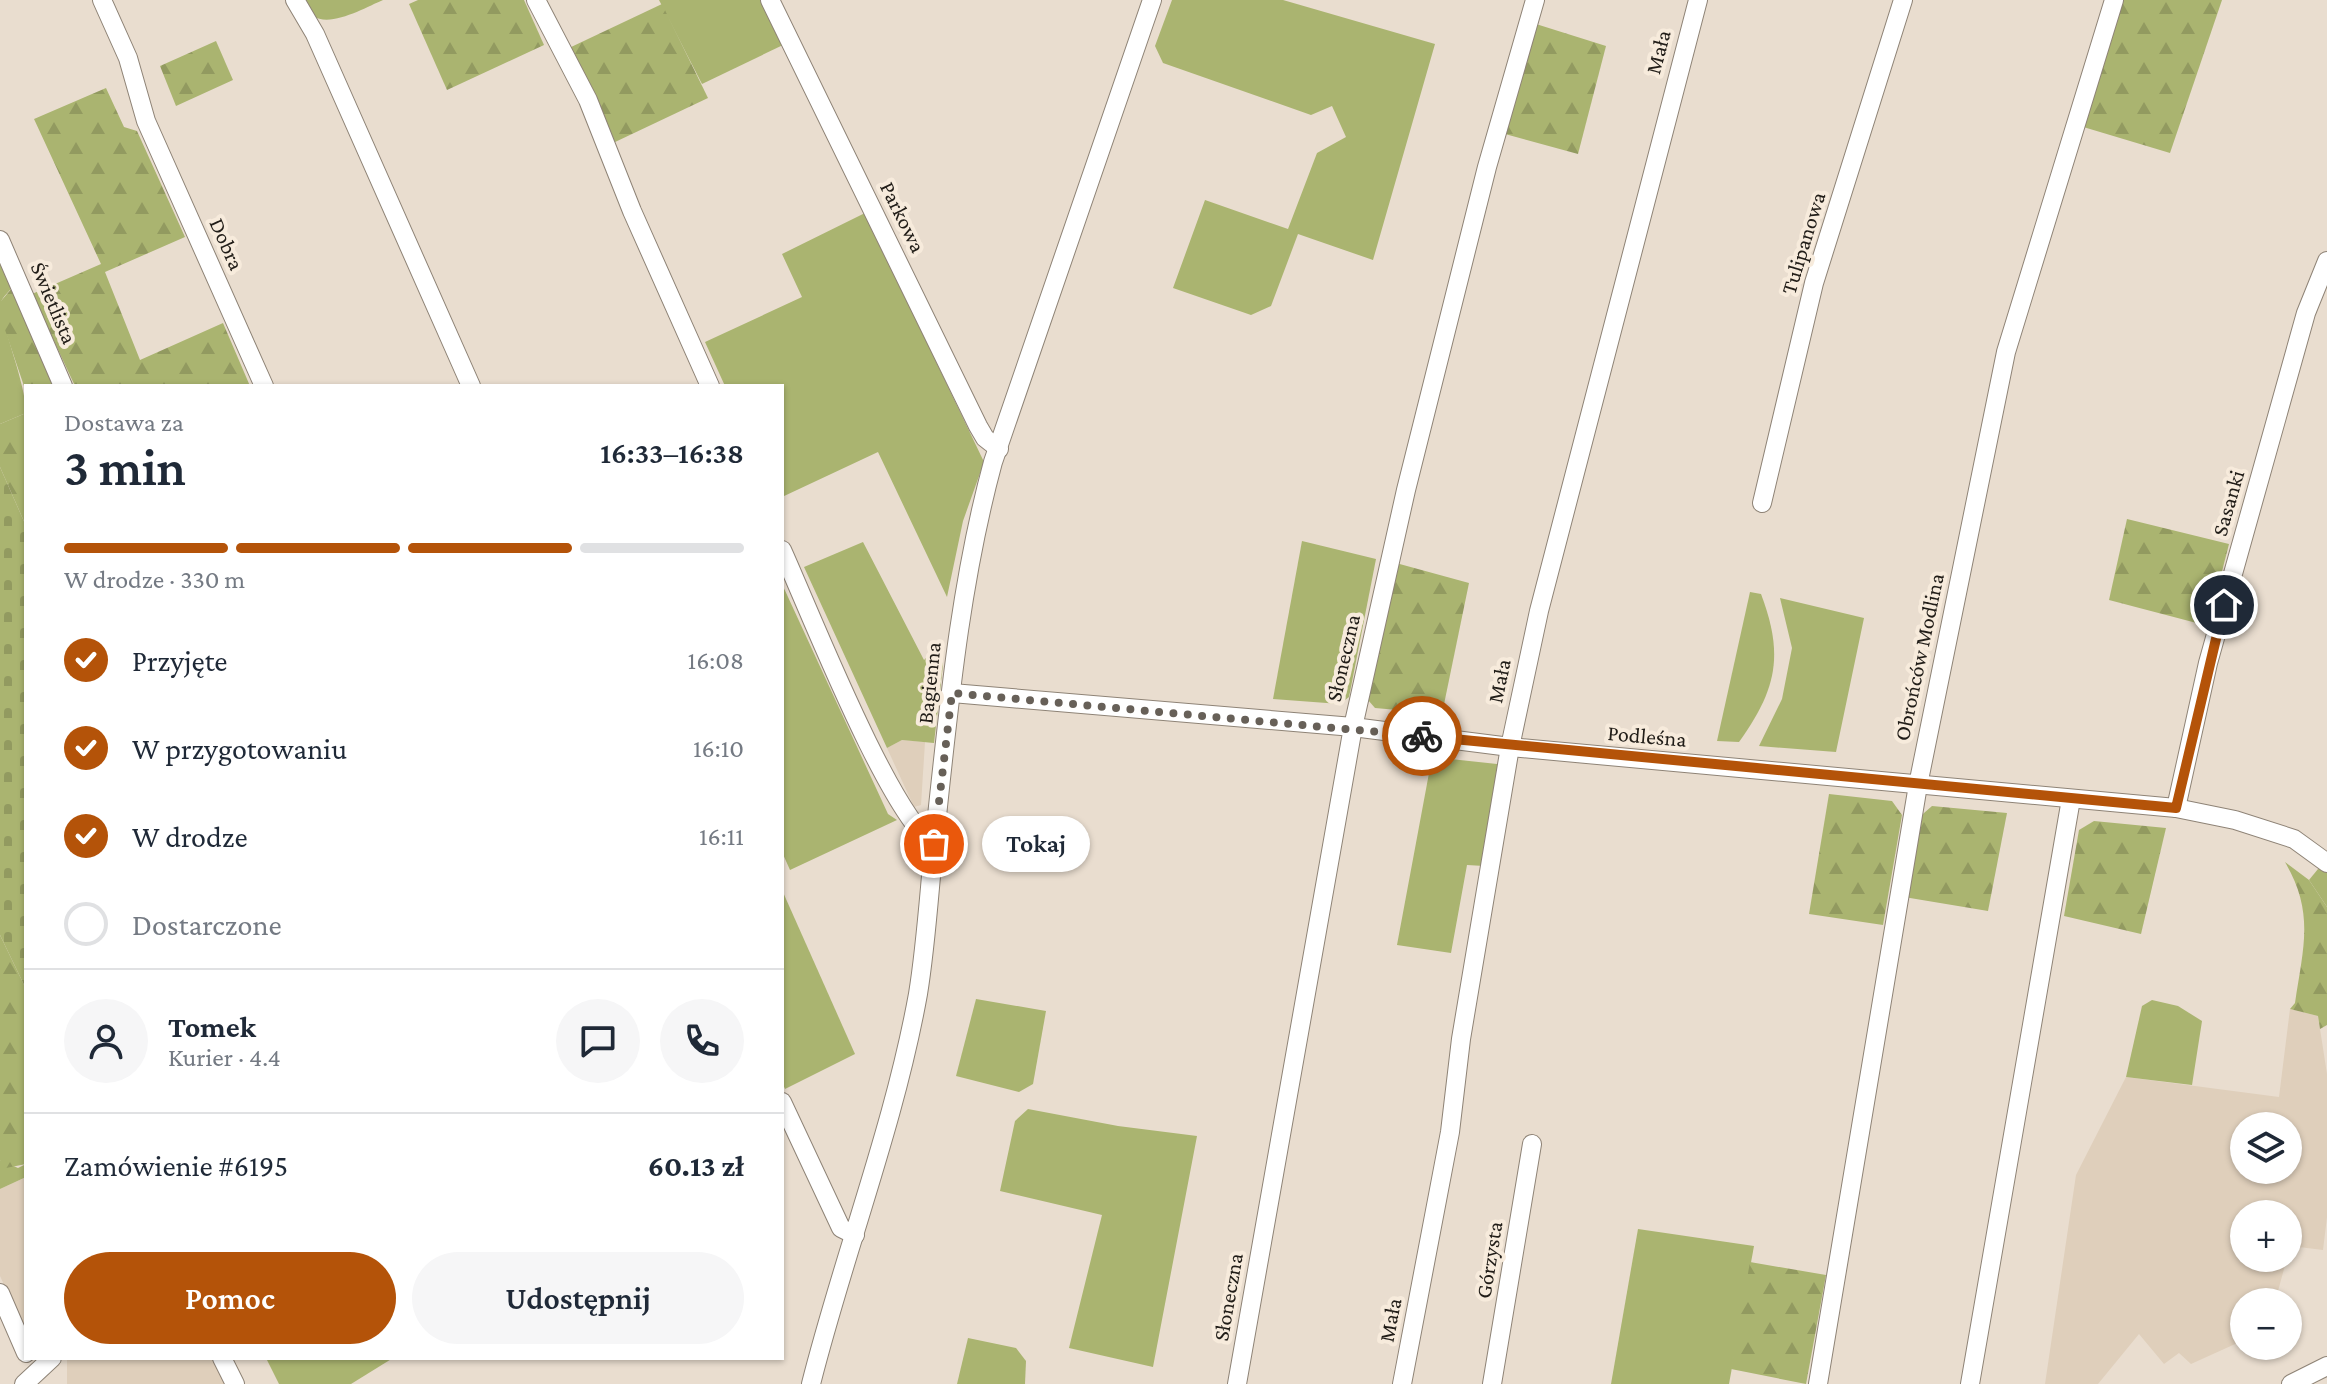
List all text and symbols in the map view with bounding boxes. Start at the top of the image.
street label: Mała [1640,27,1676,77]
street label: Parkowa [875,177,931,257]
street label: Tulipanowa [1776,189,1830,297]
street label: Dobra [205,214,249,274]
street label: Świetlista [26,258,82,348]
text: Dostawa za [64,408,184,437]
text: 16:33–16:38 [600,436,744,469]
text: 3 min [64,438,186,496]
street label: Sasanki [2207,467,2249,539]
text: W drodze · 330 m [64,565,245,594]
street label: Obrońców Modlina [1889,571,1949,743]
pin [2190,571,2258,639]
icon: home [2202,583,2246,627]
street label: Słoneczna [1321,612,1365,704]
icon: check [64,638,108,682]
street label: Bagienna [912,641,946,725]
text: Przyjęte [132,644,228,677]
text: 16:08 [688,646,744,675]
street label: Mała [1482,657,1516,705]
courier [1382,696,1462,776]
icon: bike [1400,714,1444,758]
street label: Podleśna [1606,720,1688,752]
icon: check [64,726,108,770]
text: W przygotowaniu [132,732,347,765]
text: 16:10 [693,734,744,763]
pin [900,810,968,878]
icon: check [64,814,108,858]
callout: Tokaj [982,816,1090,872]
text: W drodze [132,820,248,853]
text: 16:11 [699,822,744,851]
icon: bag [912,822,956,866]
text: Tokaj [1006,829,1066,858]
text: Dostarczone [132,908,282,941]
button: person [64,999,148,1083]
button: chat [556,999,640,1083]
button: phone [660,999,744,1083]
text: Tomek [168,1010,256,1043]
text: Kurier · 4.4 [168,1043,281,1072]
map controls [2230,1112,2302,1360]
button: layers [2230,1112,2302,1184]
text: Zamówienie #6195 [64,1149,288,1182]
text: 60.13 zł [648,1149,744,1182]
button: + [2230,1200,2302,1272]
street label: Górzysta [1471,1220,1507,1300]
street label: Słoneczna [1208,1251,1248,1343]
button: Pomoc [64,1252,396,1344]
button: Udostępnij [412,1252,744,1344]
button: − [2230,1288,2302,1360]
street label: Mała [1373,1296,1407,1344]

